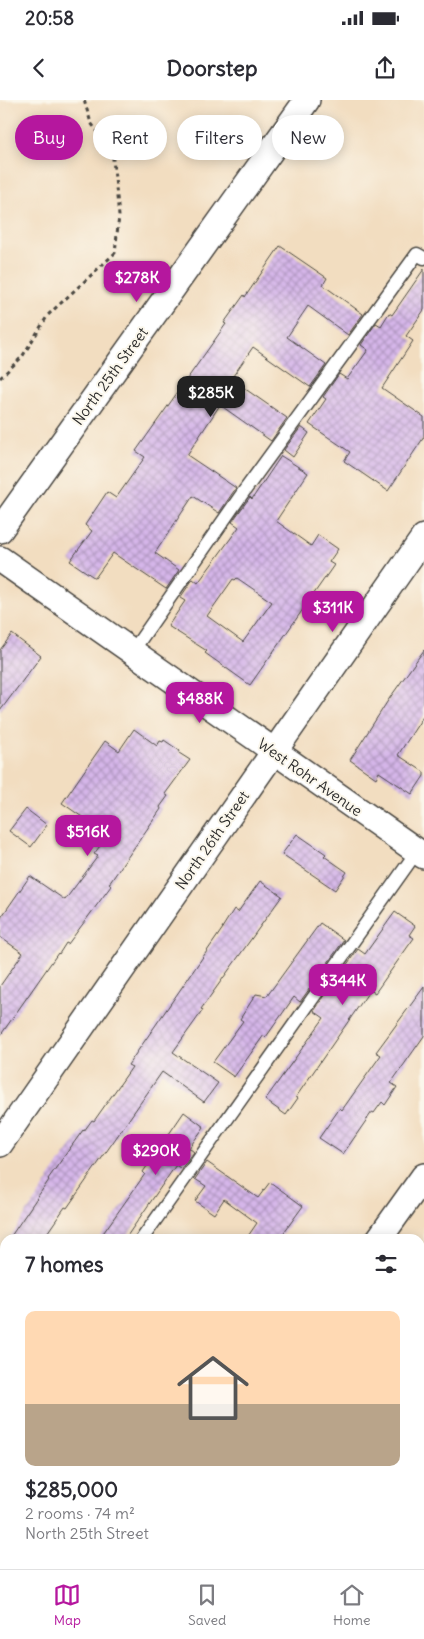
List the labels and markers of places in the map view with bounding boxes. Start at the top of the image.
pin: $278K [102,260,172,303]
pin: $285K [176,376,246,418]
pin: $311K [298,590,368,633]
pin: $488K [165,682,235,724]
pin: $516K [53,814,123,857]
pin: $344K [308,964,378,1006]
pin: $290K [121,1134,191,1176]

